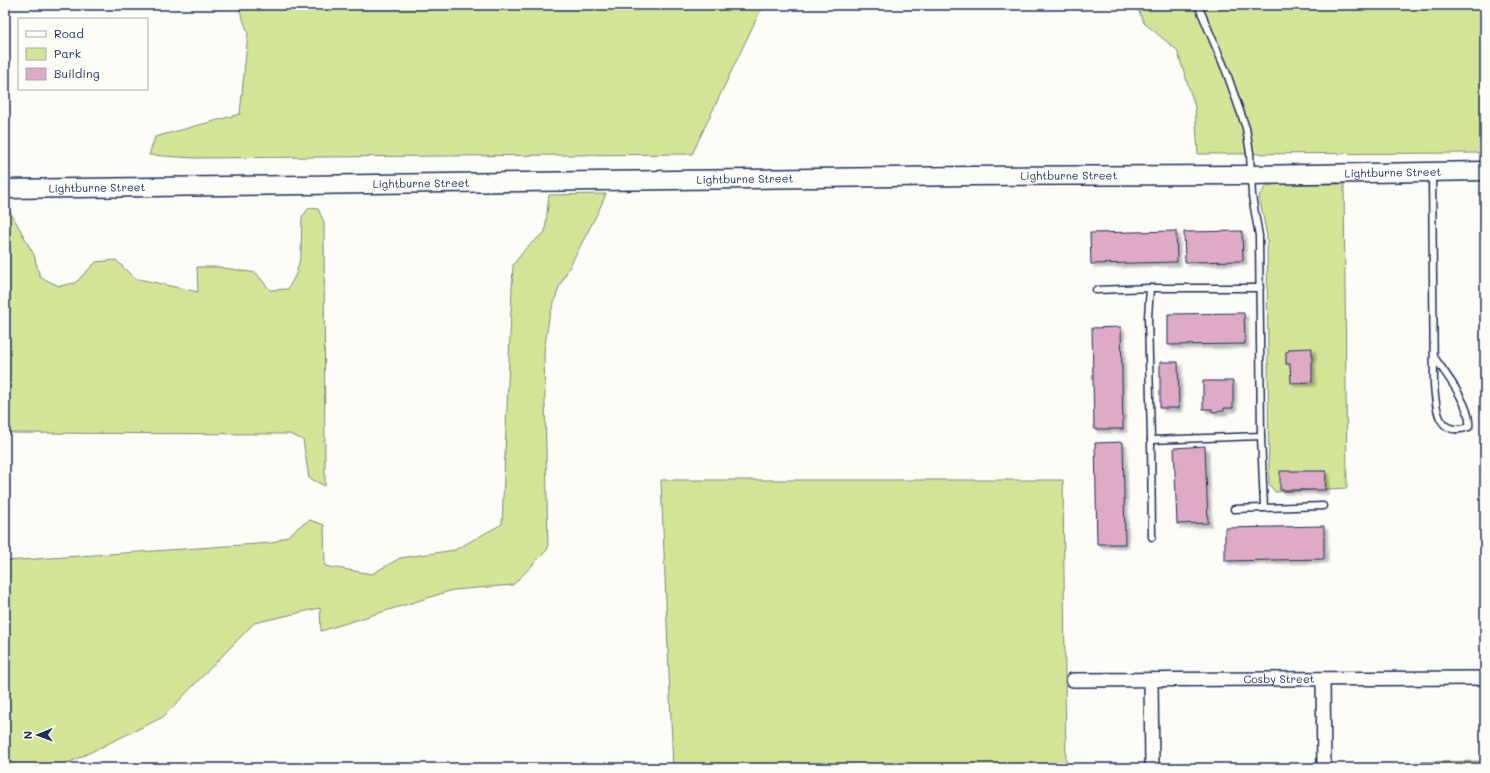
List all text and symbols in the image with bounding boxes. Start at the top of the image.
legend [18,18,148,90]
text: Road [54,25,84,41]
text: Park [54,45,81,61]
text: Building [54,65,100,81]
street label: Lightburne Street [1344,164,1442,180]
street label: Lightburne Street [1021,167,1117,183]
street label: Lightburne Street [696,170,794,187]
street label: Lightburne Street [373,175,470,191]
street label: Lightburne Street [49,179,146,195]
street label: Cosby Street [1243,671,1315,686]
north arrow [18,715,58,755]
text: N [20,731,35,739]

